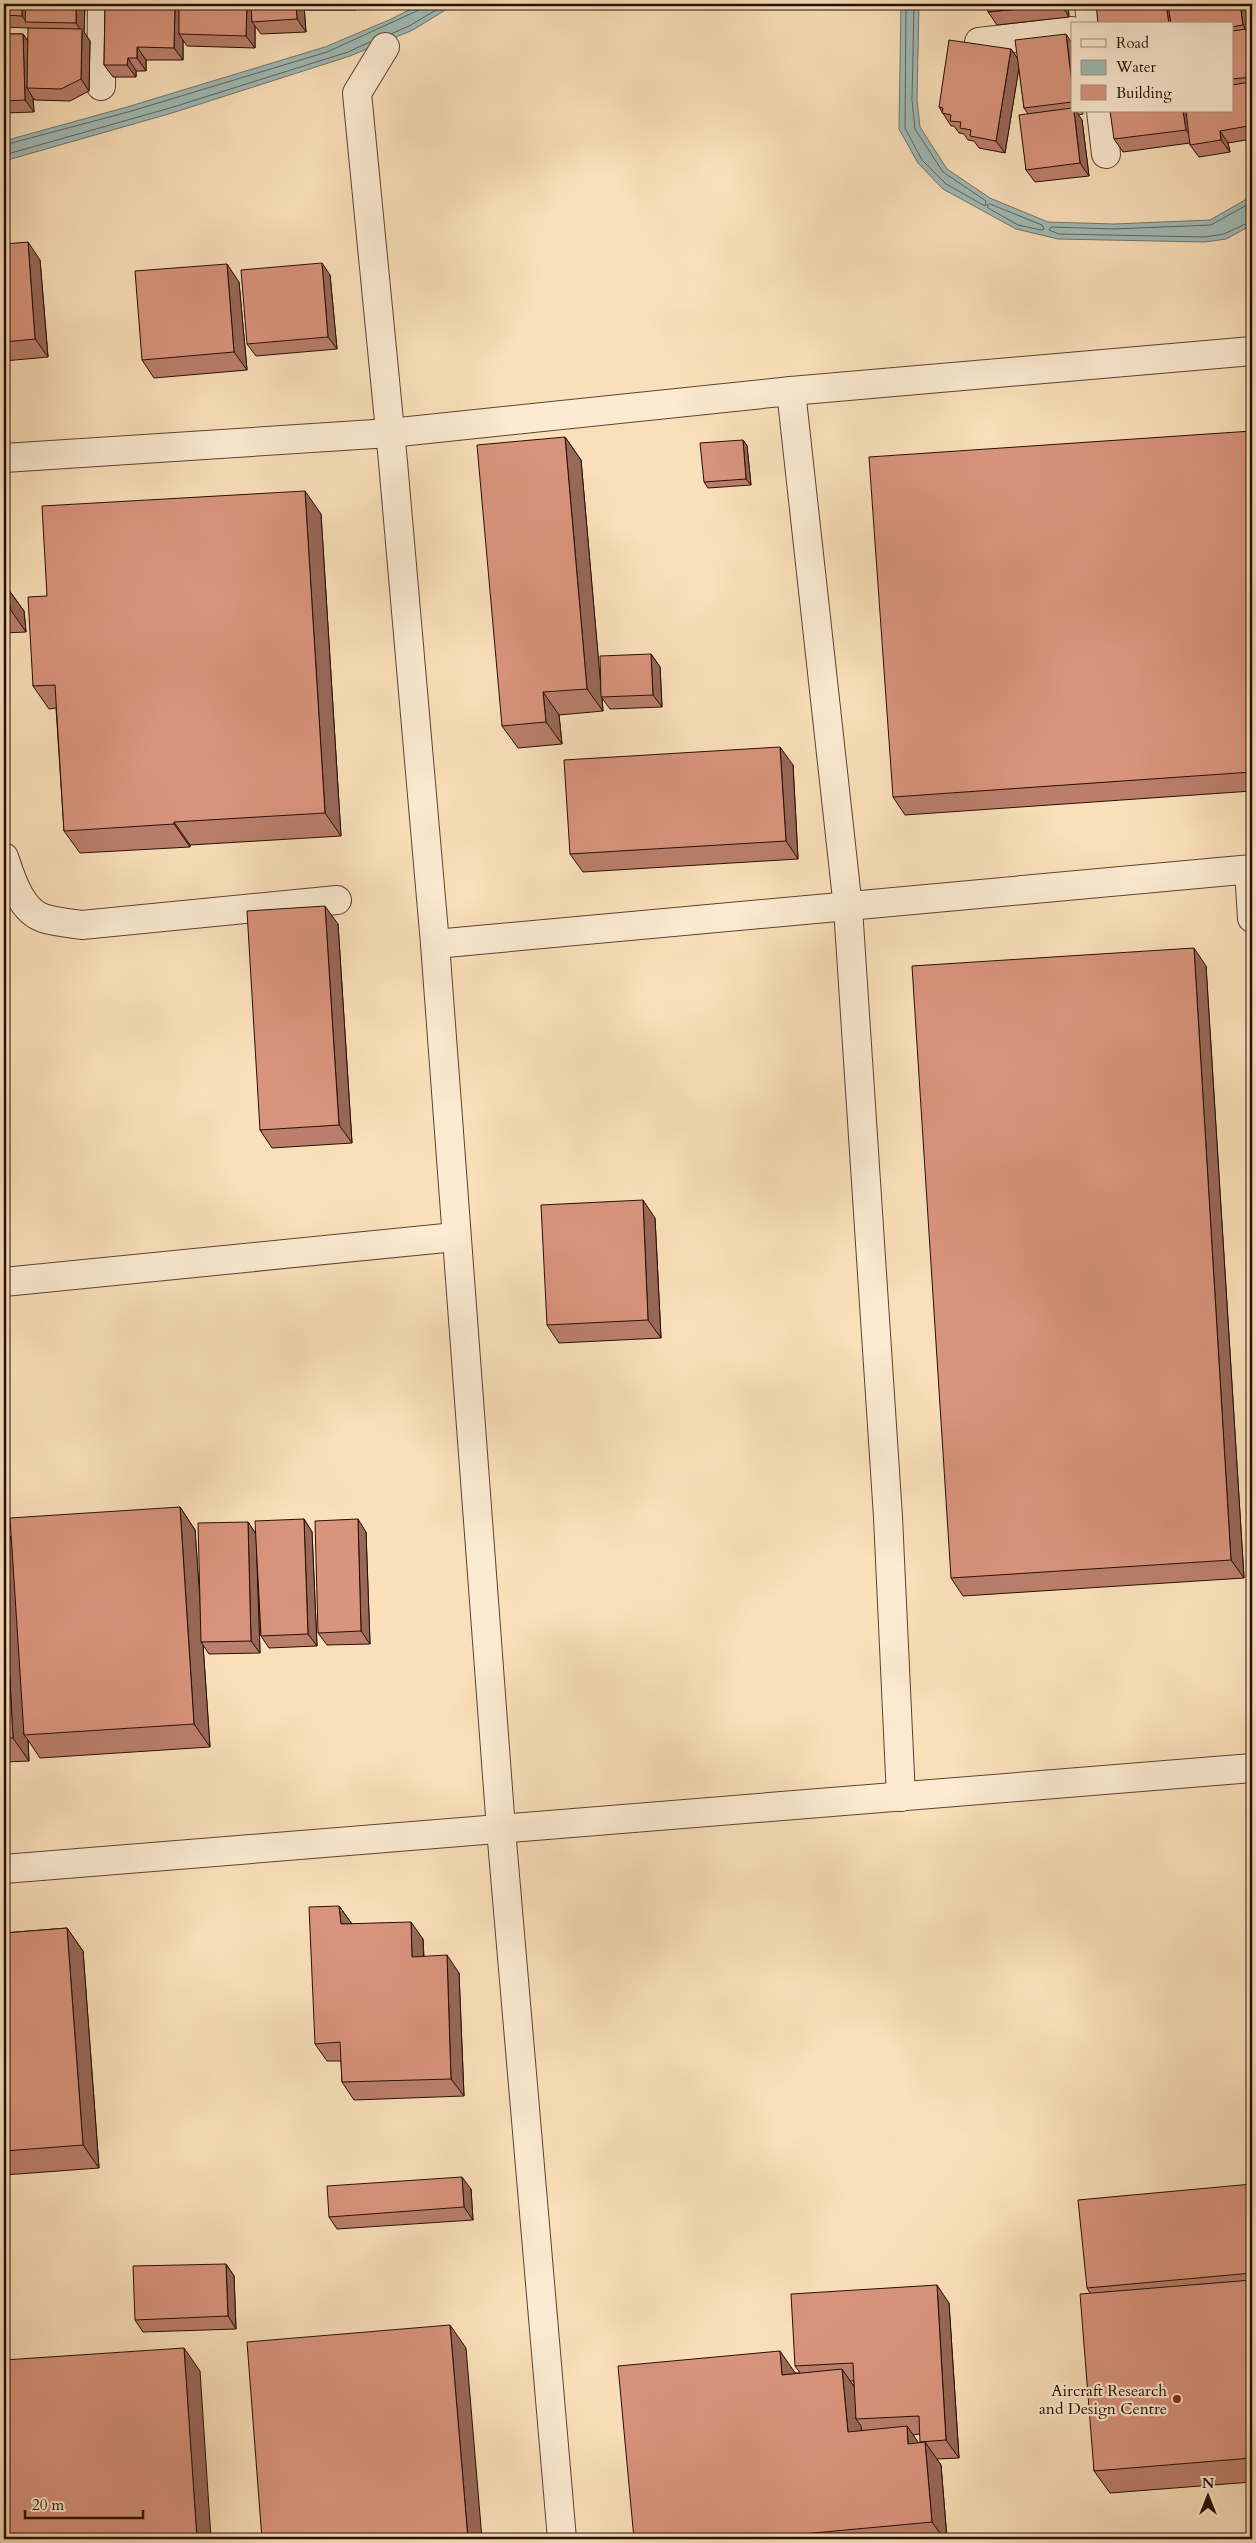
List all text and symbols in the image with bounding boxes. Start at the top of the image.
legend [1071,22,1234,112]
text: Road [1116,33,1149,53]
text: Water [1115,57,1157,77]
text: Building [1116,83,1172,103]
place label: Aircraft Research and Design Centre [1039,2380,1167,2420]
marker: Aircraft Research and Design Centre [1171,2393,1183,2405]
north arrow [1184,2470,1234,2520]
text: N [1202,2474,1214,2493]
scale bar [25,2488,142,2520]
text: 20 m [32,2495,64,2515]

